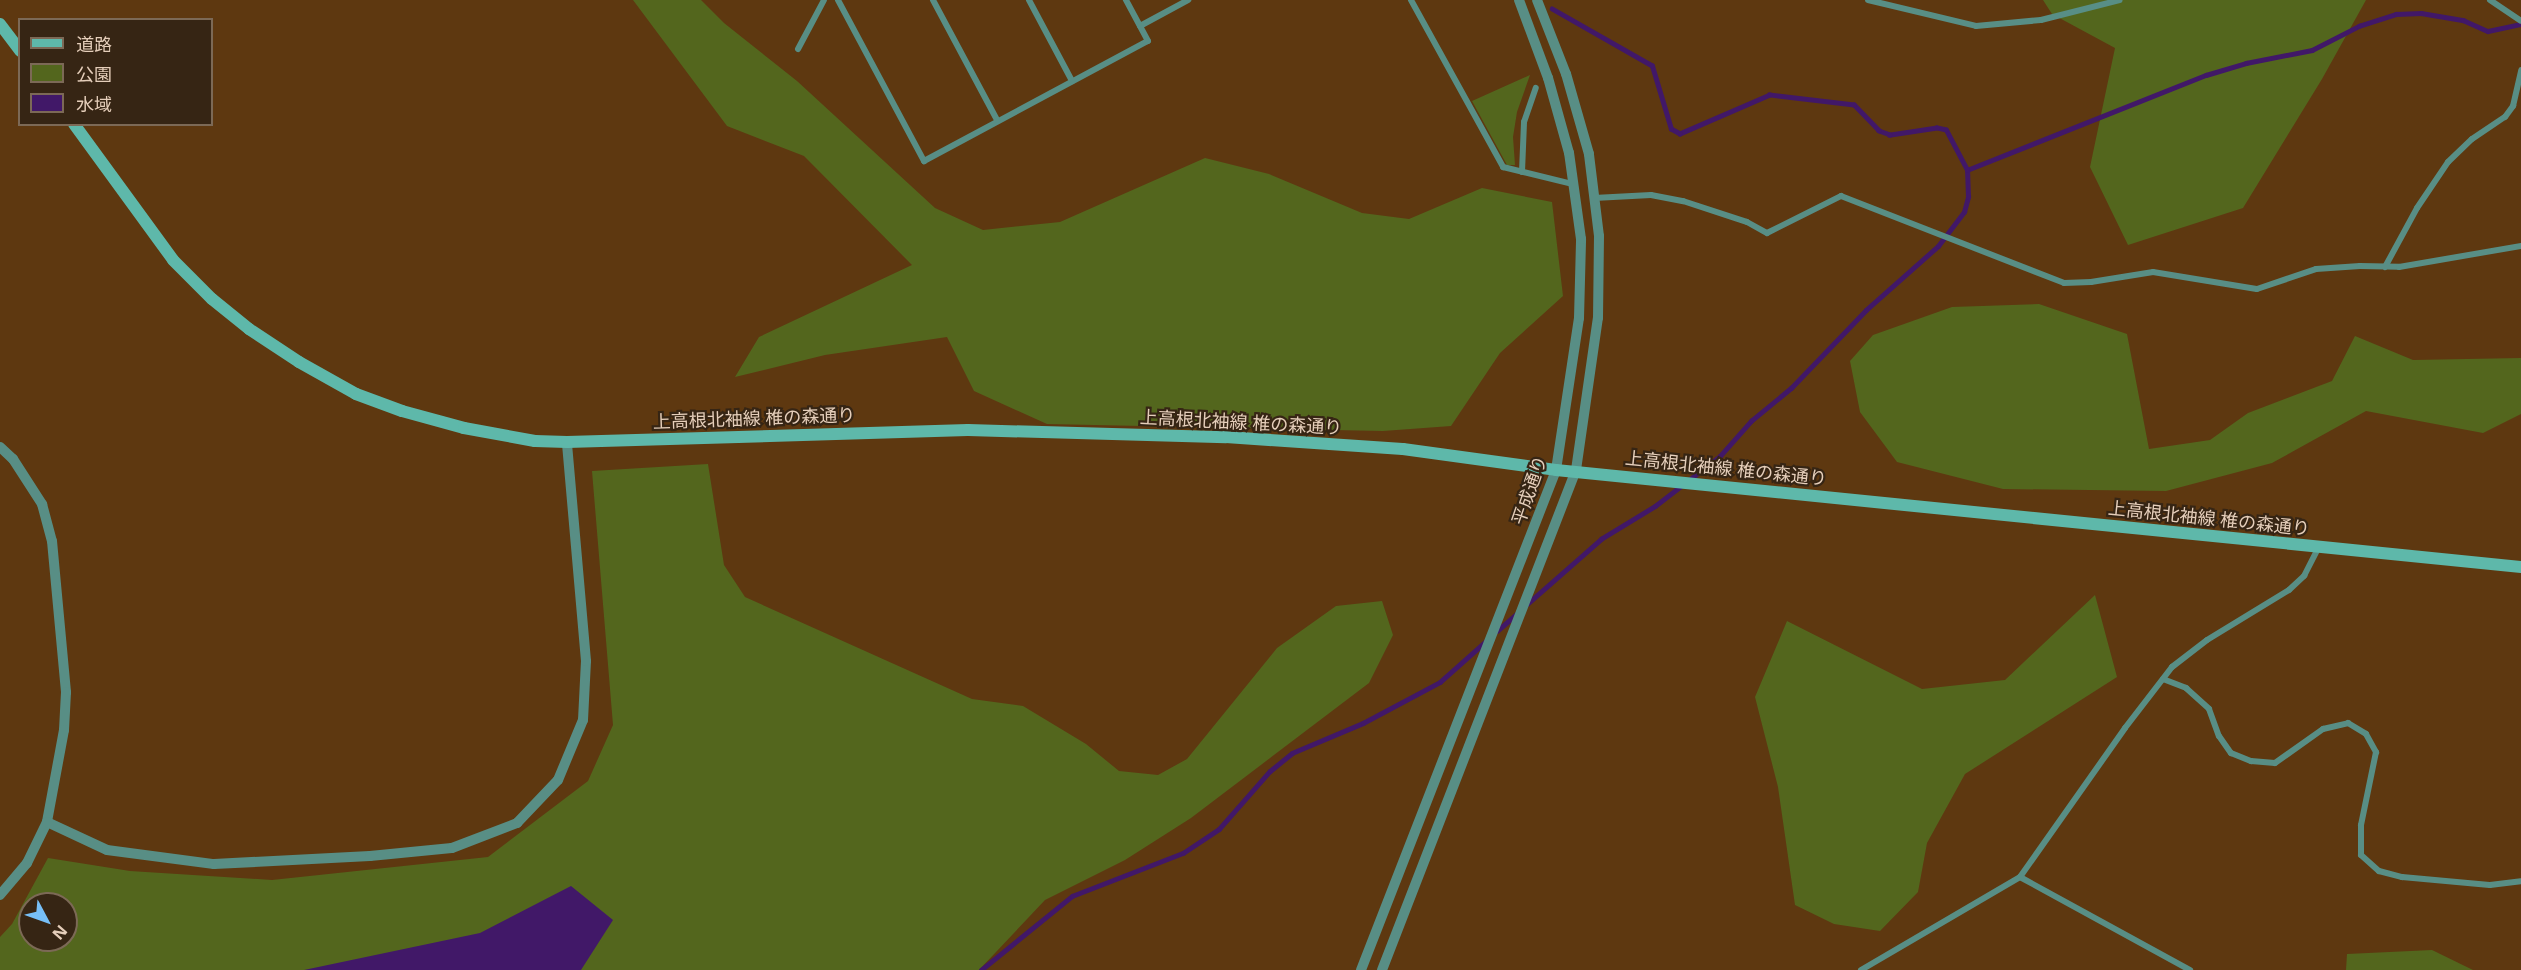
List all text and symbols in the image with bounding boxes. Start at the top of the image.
legend [18,18,213,126]
text: 道路 [76,32,112,56]
text: 公園 [76,62,112,86]
text: 水域 [76,92,112,116]
street label: 上高根北袖線 椎の森通り [652,404,856,432]
street label: 上高根北袖線 椎の森通り [1139,406,1343,438]
street label: 上高根北袖線 椎の森通り [1624,447,1828,489]
street label: 平成通り [1507,452,1551,528]
street label: 上高根北袖線 椎の森通り [2107,497,2311,539]
north arrow [18,892,78,952]
text: N [48,920,73,945]

